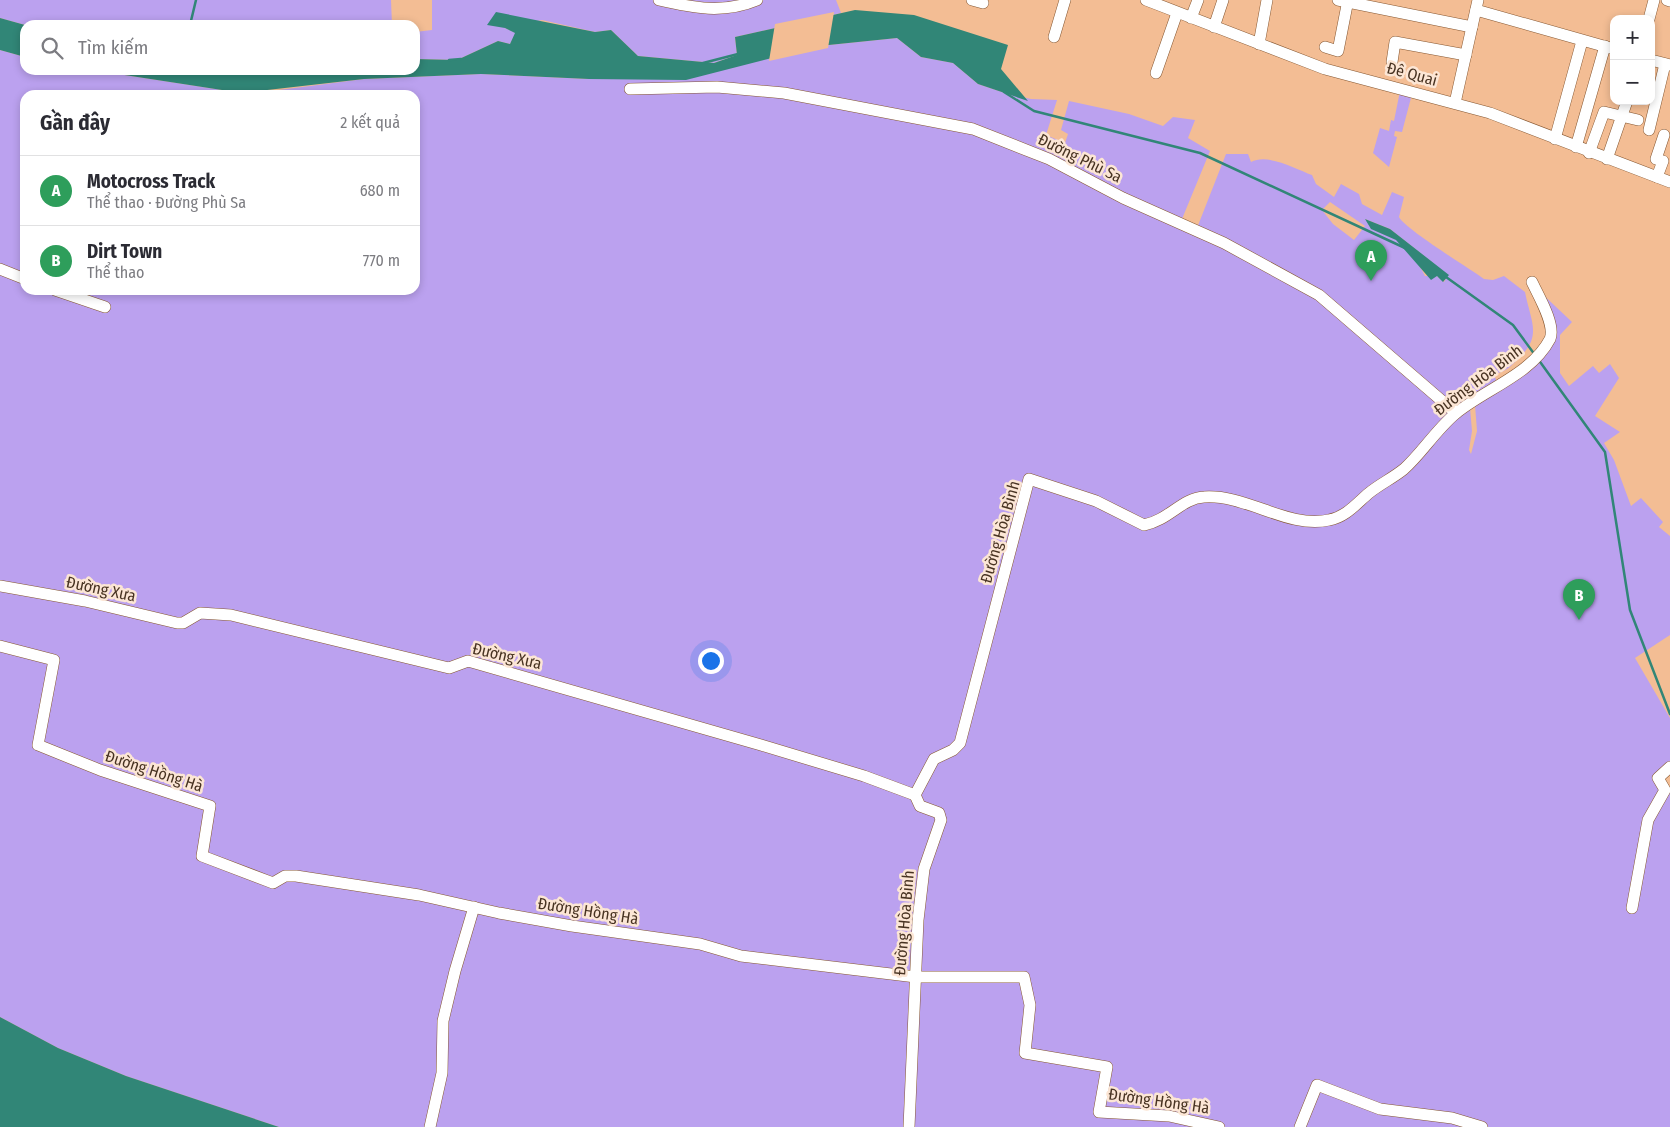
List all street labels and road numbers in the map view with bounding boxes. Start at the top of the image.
street label: Đê Quai [1385,58,1439,90]
street label: Đường Phù Sa [1035,130,1125,187]
street label: Đường Hòa Bình [1430,341,1526,419]
street label: Đường Hòa Bình [976,479,1024,585]
street label: Đường Xưa [65,572,138,606]
street label: Đường Xưa [471,639,544,673]
street label: Đường Hồng Hà [103,745,206,796]
street label: Đường Hòa Bình [890,870,918,976]
street label: Đường Hồng Hà [536,893,640,928]
street label: Đường Hồng Hà [1107,1084,1211,1118]

